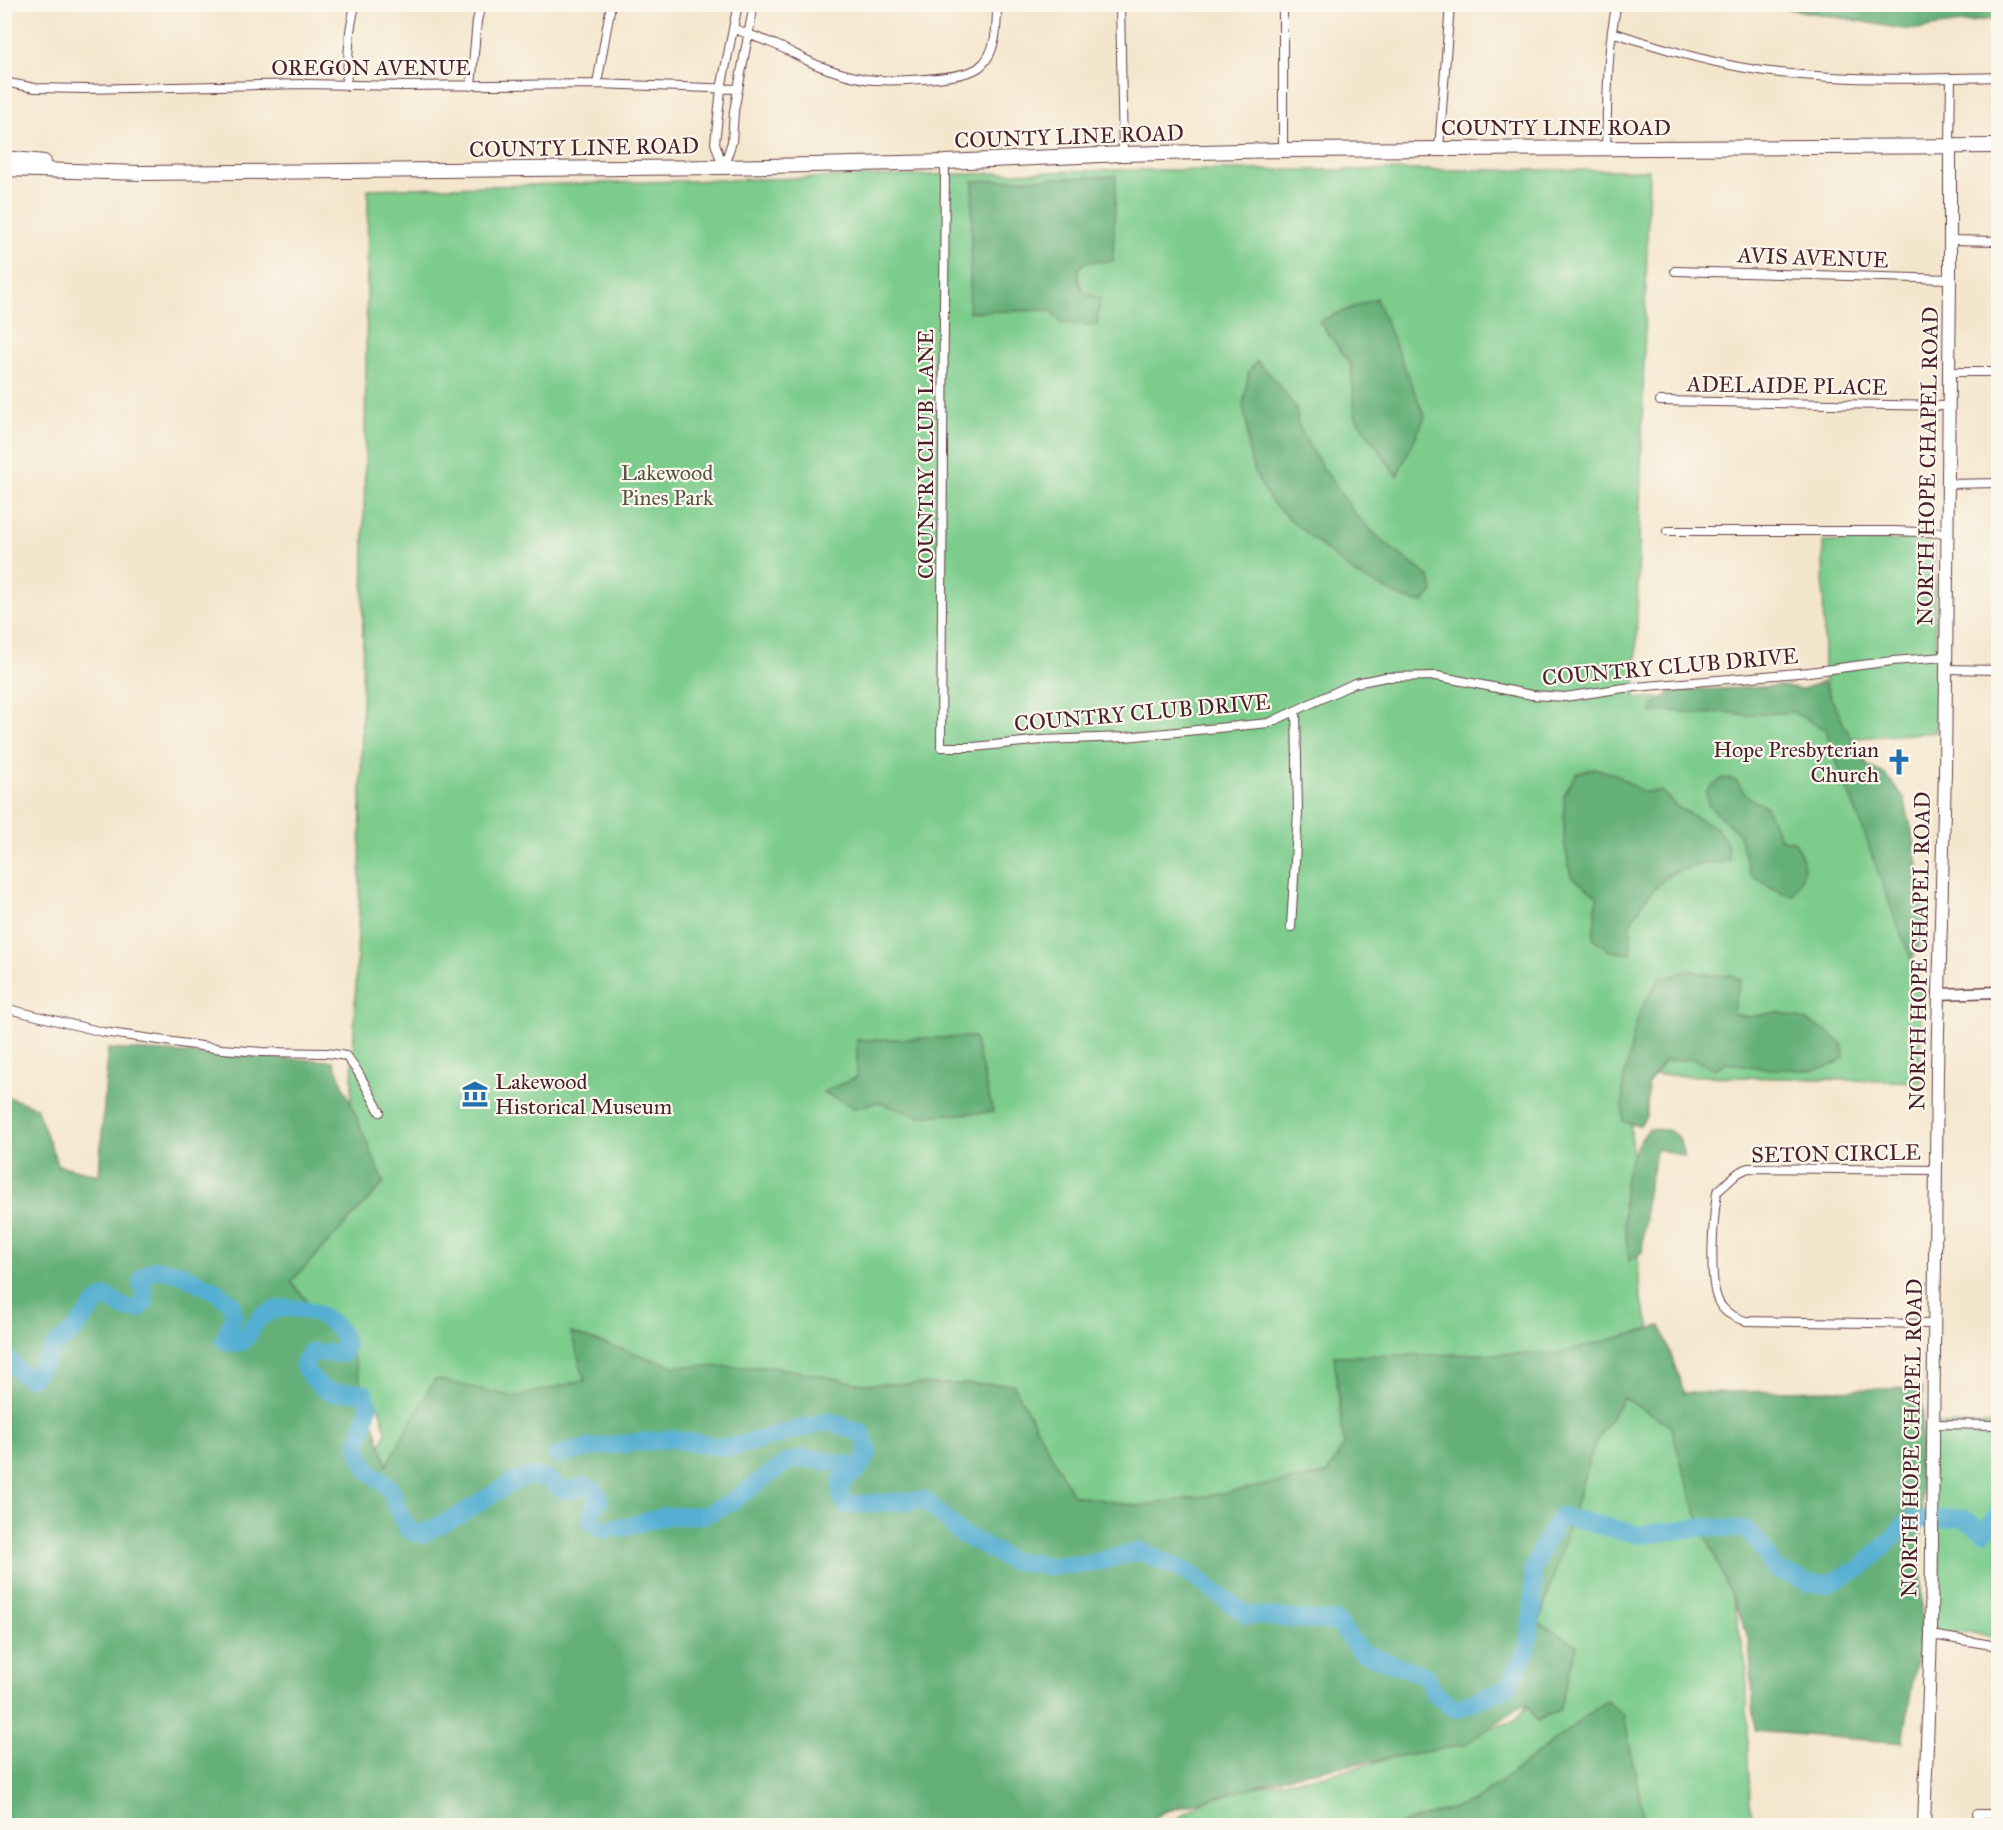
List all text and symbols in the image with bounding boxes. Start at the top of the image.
street label: OREGON AVENUE [271,54,471,81]
street label: COUNTY LINE ROAD [1441,114,1671,141]
street label: COUNTY LINE ROAD [954,119,1184,154]
street label: COUNTY LINE ROAD [469,132,699,163]
street label: AVIS AVENUE [1736,241,1889,274]
street label: NORTH HOPE CHAPEL ROAD [1911,306,1944,626]
street label: COUNTRY CLUB LANE [912,329,939,579]
street label: ADELAIDE PLACE [1685,370,1888,401]
park label: Lakewood Pines Park [621,459,714,511]
street label: COUNTRY CLUB DRIVE [1541,642,1799,691]
street label: COUNTRY CLUB DRIVE [1013,688,1271,737]
place label: Hope Presbyterian Church [1713,736,1879,788]
church icon: Hope Presbyterian Church [1884,747,1914,777]
street label: NORTH HOPE CHAPEL ROAD [1903,791,1936,1111]
place label: Lakewood Historical Museum [495,1068,673,1120]
museum icon: Lakewood Historical Museum [460,1079,490,1109]
street label: SETON CIRCLE [1751,1139,1921,1168]
street label: NORTH HOPE CHAPEL ROAD [1895,1278,1928,1598]

